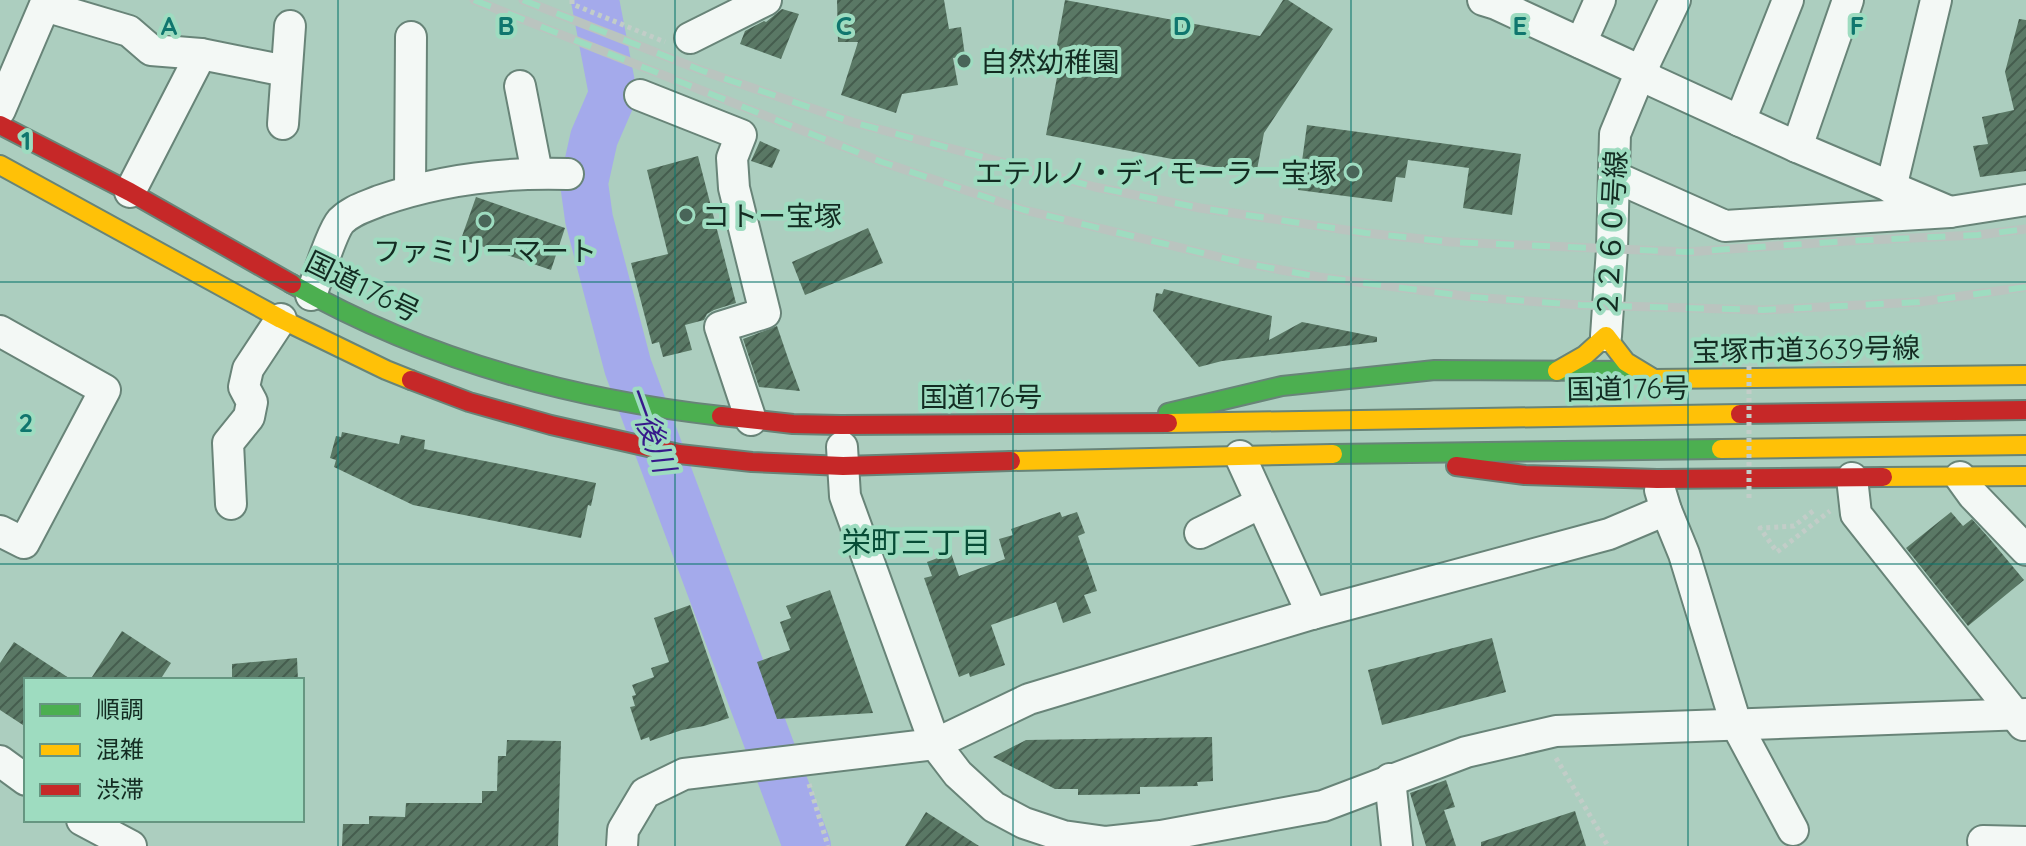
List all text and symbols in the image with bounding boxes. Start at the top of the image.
text: A [161,9,178,42]
text: B [497,9,515,42]
text: C [836,9,852,42]
text: D [1173,9,1191,42]
text: E [1513,9,1527,42]
text: F [1850,9,1864,42]
place label: 自然幼稚園 [980,44,1120,79]
marker: 自然幼稚園 [955,52,973,70]
text: 1 [21,124,31,157]
street label: ２２６０号線 [1589,149,1633,319]
place label: エテルノ・ディモーラー宝塚 [975,155,1337,190]
marker: エテルノ・ディモーラー宝塚 [1344,163,1362,181]
place label: コトー宝塚 [702,198,842,233]
marker: コトー宝塚 [677,206,695,224]
marker: ファミリーマート [476,212,494,230]
place label: ファミリーマート [373,233,597,268]
street label: 国道176号 [300,243,426,329]
street label: 宝塚市道3639号線 [1692,330,1920,368]
street label: 国道176号 [1566,369,1690,407]
street label: 国道176号 [920,379,1042,414]
water label: 一後川 [618,380,685,481]
text: 2 [19,406,33,439]
district label: 栄町三丁目 [841,523,991,561]
legend [24,678,304,822]
text: 順調 [96,694,144,724]
text: 混雑 [96,734,144,764]
text: 渋滞 [96,774,144,804]

